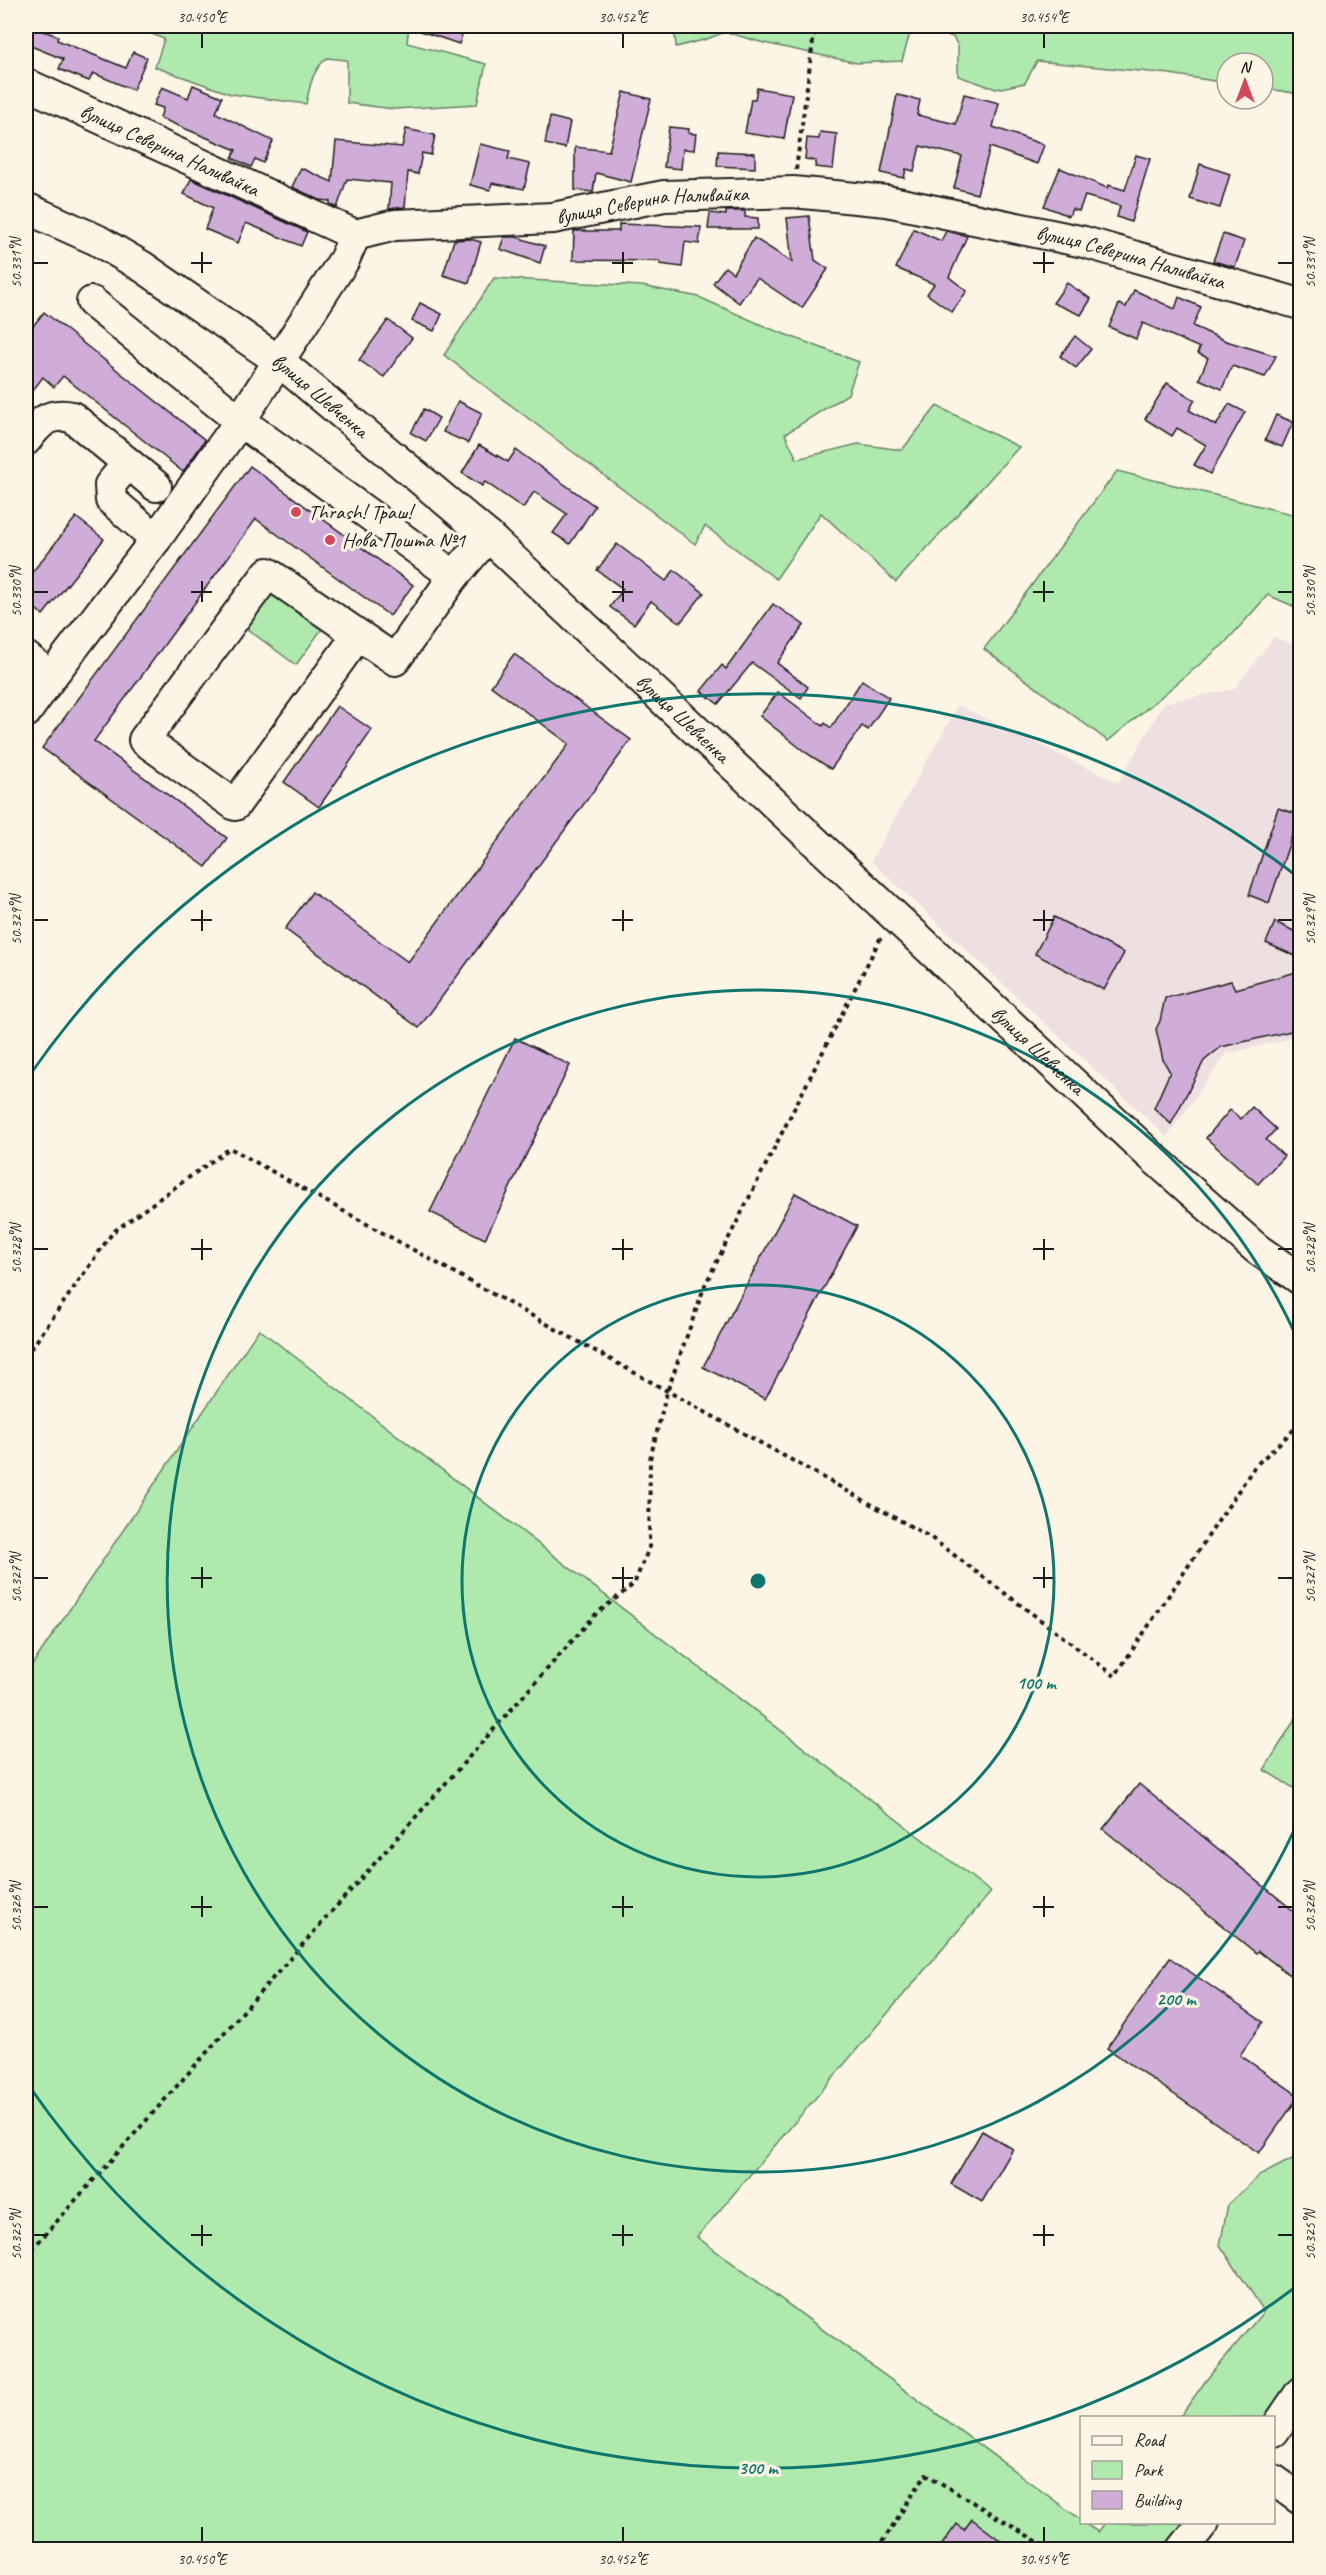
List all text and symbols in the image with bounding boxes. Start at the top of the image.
text: 30.450°E [178,8,229,27]
text: 30.452°E [599,8,650,27]
text: 30.454°E [1020,8,1071,27]
north arrow [1215,51,1275,111]
text: N [1240,57,1253,77]
street label: вулиця Северина Наливайка [76,98,265,203]
street label: вулиця Северина Наливайка [554,180,751,230]
street label: вулиця Северина Наливайка [1034,219,1230,295]
text: 50.331°N [7,235,26,288]
text: 50.331°N [1301,235,1320,288]
street label: вулиця Шевченка [267,347,376,445]
place label: Thrash! Траш! [308,499,416,525]
marker: Thrash! Траш! [289,505,303,519]
place label: Нова Пошта №1 [342,527,467,553]
marker: Нова Пошта №1 [323,533,337,547]
text: 50.330°N [7,564,26,617]
text: 50.330°N [1301,564,1320,617]
street label: вулиця Шевченка [631,668,737,770]
text: 50.329°N [7,892,26,945]
text: 50.329°N [1301,892,1320,945]
street label: вулиця Шевченка [986,1000,1092,1102]
text: 50.328°N [7,1221,26,1274]
text: 50.328°N [1301,1221,1320,1274]
text: 50.327°N [7,1550,26,1603]
text: 50.327°N [1301,1550,1320,1603]
centre of rings [748,1571,768,1591]
text: 100 m [1017,1672,1057,1694]
text: 50.326°N [7,1879,26,1932]
text: 50.326°N [1301,1879,1320,1932]
text: 200 m [1157,1988,1197,2010]
text: 50.325°N [7,2207,26,2260]
text: 50.325°N [1301,2207,1320,2260]
legend [1080,2416,1275,2524]
text: Road [1134,2429,1167,2451]
text: 300 m [739,2457,779,2479]
text: Park [1134,2459,1164,2481]
text: Building [1134,2489,1183,2511]
text: 30.450°E [178,2550,229,2569]
text: 30.452°E [599,2550,650,2569]
text: 30.454°E [1020,2550,1071,2569]

